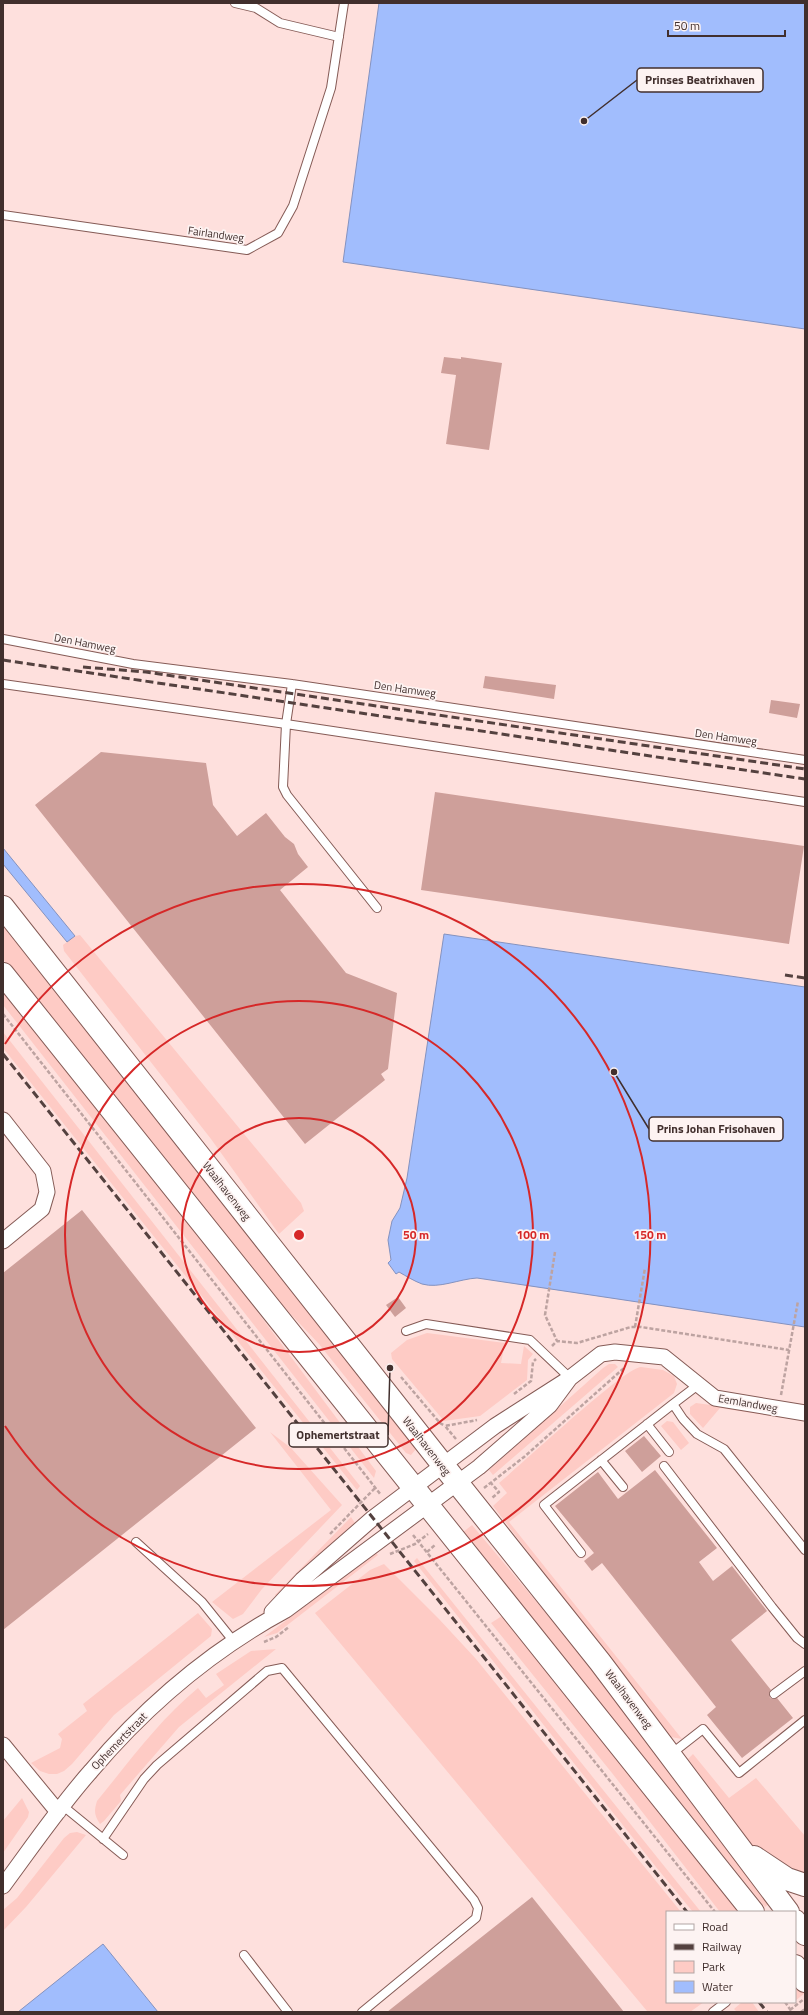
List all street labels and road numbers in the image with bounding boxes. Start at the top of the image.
street label: Fairlandweg [187,222,245,246]
street label: Den Hamweg [53,629,118,657]
street label: Den Hamweg [373,677,437,701]
street label: Den Hamweg [694,725,758,749]
street label: Waalhavenweg [199,1158,255,1224]
street label: Eemlandweg [717,1390,779,1416]
street label: Waalhavenweg [399,1413,455,1479]
street label: Waalhavenweg [601,1666,657,1732]
street label: Ophemertstraat [87,1709,151,1773]

